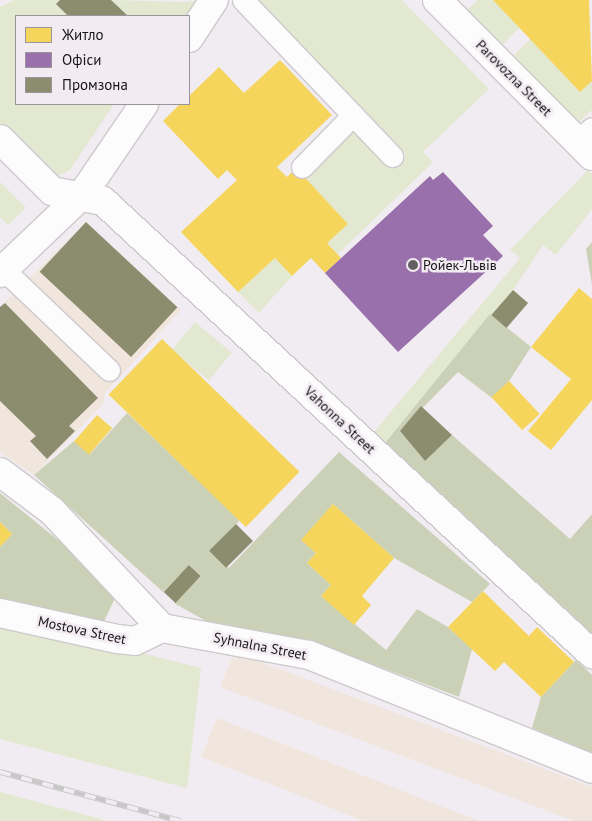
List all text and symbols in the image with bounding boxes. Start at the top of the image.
legend [15,15,190,105]
text: Житло [62,25,104,44]
street label: Parovozna Street [472,36,556,120]
text: Офіси [62,50,101,69]
text: Промзона [62,75,128,94]
place label: Ройек-Львів [423,257,497,273]
marker: Ройек-Львів [407,259,419,271]
street label: Vahonna Street [301,383,379,457]
street label: Mostova Street [36,612,128,648]
street label: Syhnalna Street [212,629,308,663]

